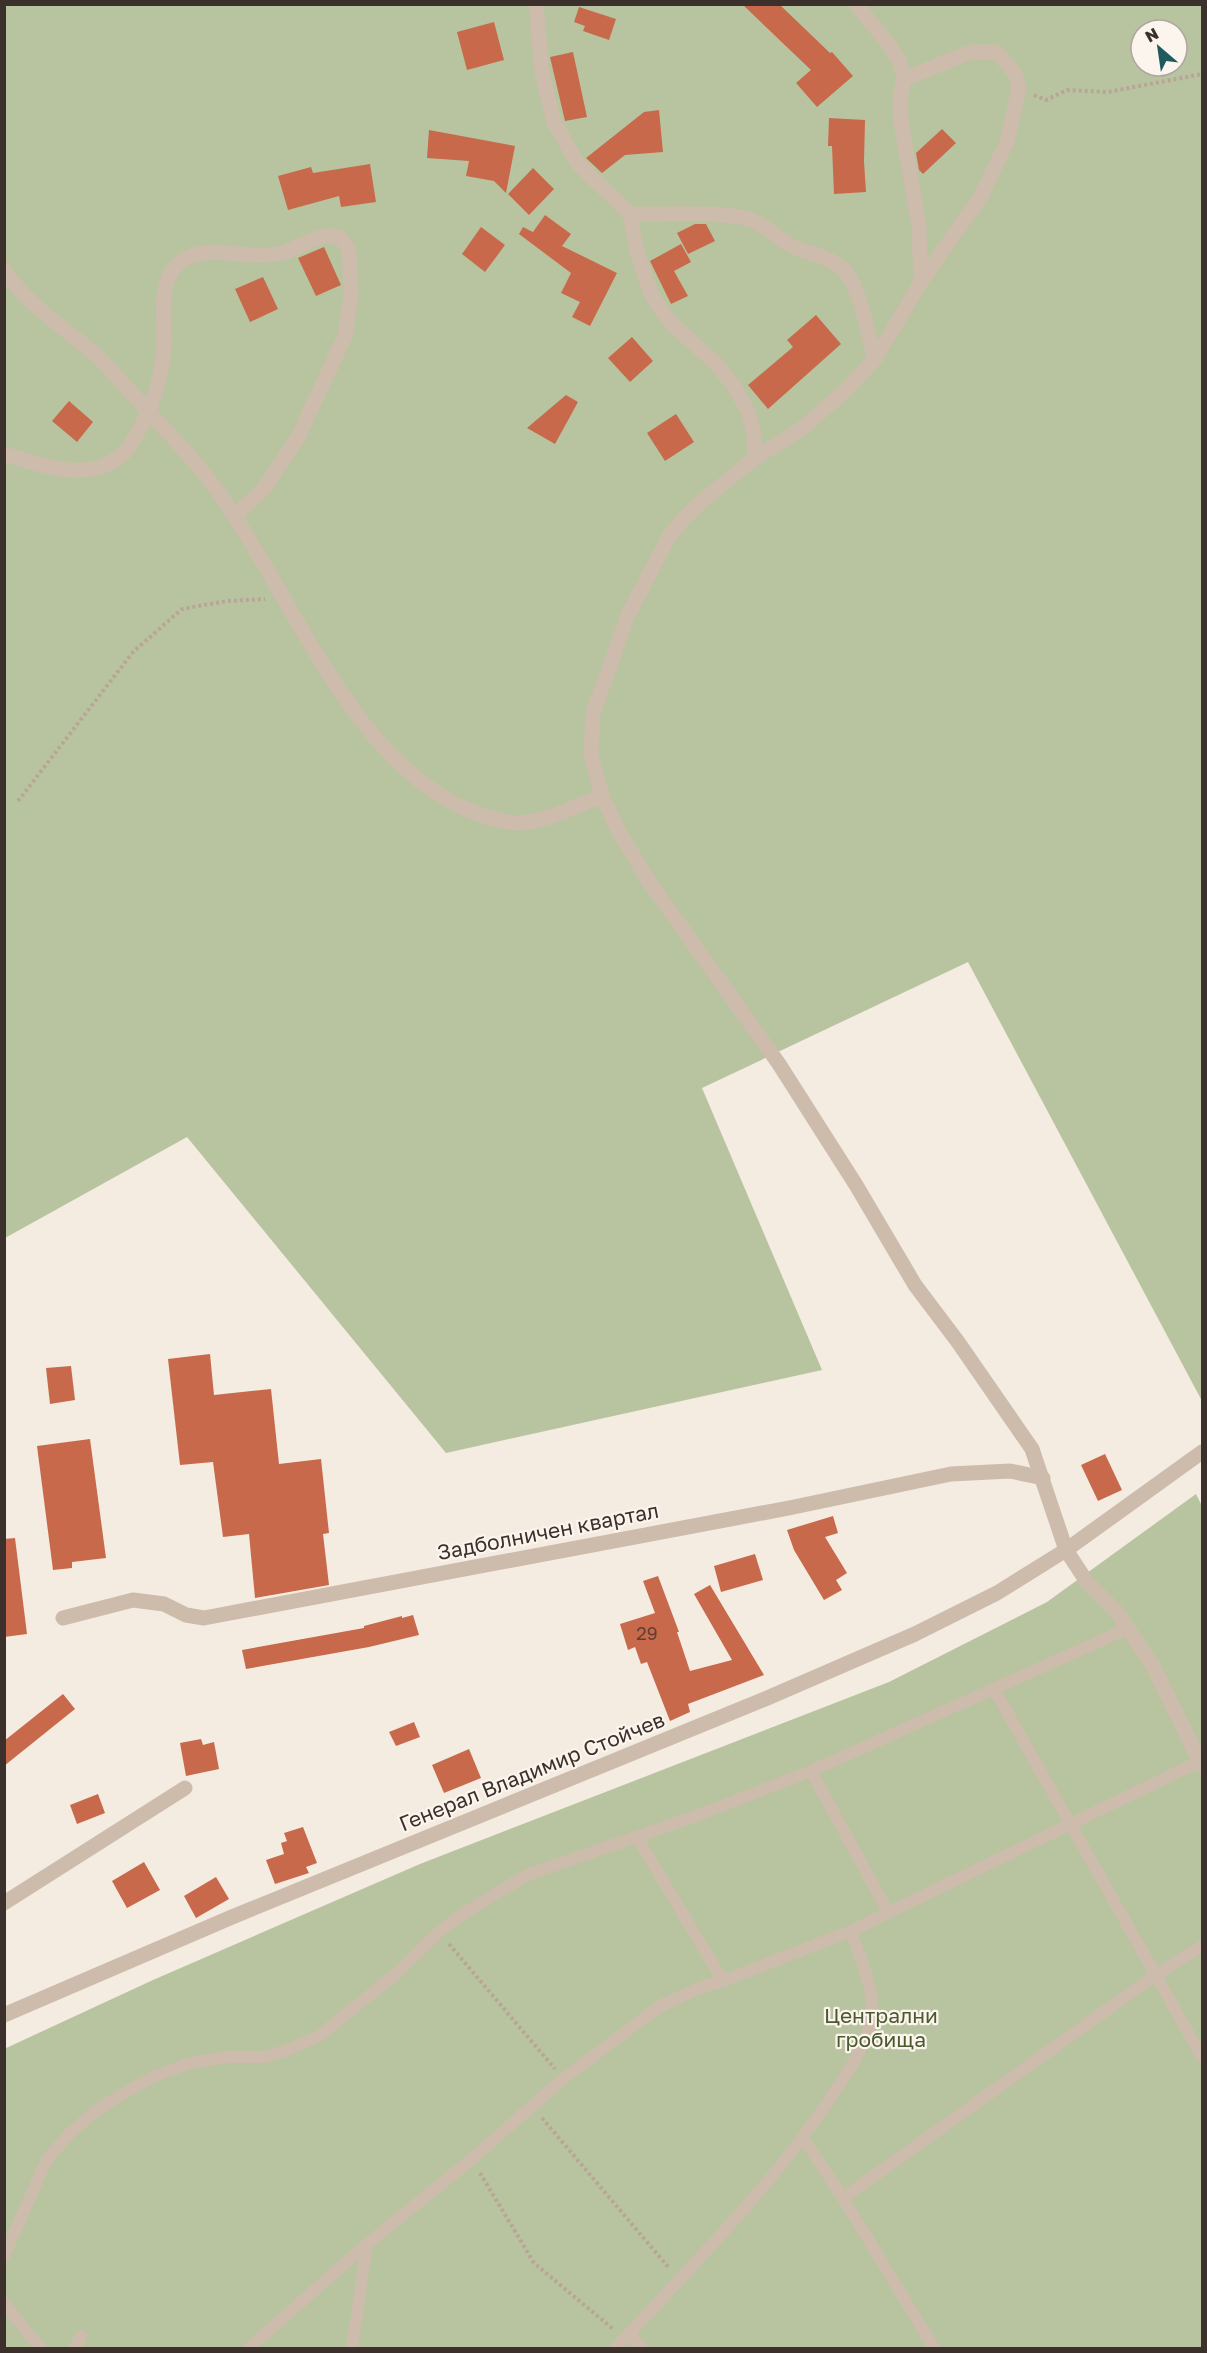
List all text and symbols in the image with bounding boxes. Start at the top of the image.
north arrow [1129,18,1189,78]
text: N [1142,23,1162,47]
street label: Задболничен квартал [435,1497,661,1565]
house number: 29 [636,1622,658,1644]
street label: Генерал Владимир Стойчев [395,1706,668,1836]
park label: Централни гробища [824,2002,938,2052]

